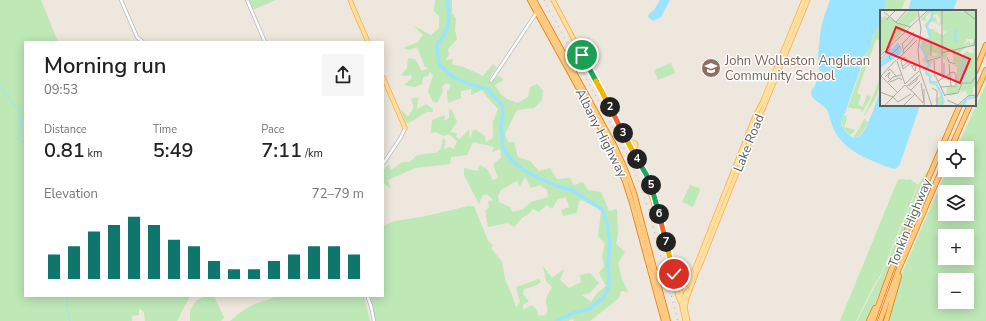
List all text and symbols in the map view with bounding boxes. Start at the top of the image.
inset map [880,10,976,106]
pin [565,38,599,72]
icon: arrive [571,44,593,66]
text: Morning run [44,51,167,81]
place label: John Wollaston Anglican Community School [724,52,870,85]
button: share [322,54,364,96]
school or university icon: John Wollaston Anglican Community School [700,57,722,79]
text: 09:53 [44,81,78,99]
street label: Albany Highway [571,86,631,181]
pin: 2 [600,97,620,117]
text: 2 [607,99,613,114]
street label: Lake Road [729,111,769,175]
text: Distance [44,122,87,137]
text: Time [153,122,177,137]
text: Pace [261,122,285,137]
pin: 3 [613,123,633,143]
text: 3 [620,125,626,140]
text: 0.81 [44,137,85,164]
text: 5:49 [153,137,193,164]
text: 7:11 [261,137,302,164]
map controls [938,141,974,309]
button: locate [938,141,974,177]
text: km [85,146,103,161]
text: /km [302,146,323,161]
pin: 4 [627,149,647,169]
text: 4 [634,151,640,166]
pin: 5 [641,175,661,195]
street label: Tonkin Highway [884,176,936,270]
text: 5 [648,177,654,192]
text: Elevation [44,185,98,203]
text: 72–79 m [312,185,364,203]
button: layers [938,185,974,221]
pin: 6 [649,204,669,224]
text: 6 [656,206,662,221]
button: + [938,229,974,265]
pin: 7 [656,232,676,252]
text: 7 [663,234,669,249]
pin [657,257,691,291]
icon: check [663,263,685,285]
button: − [938,273,974,309]

